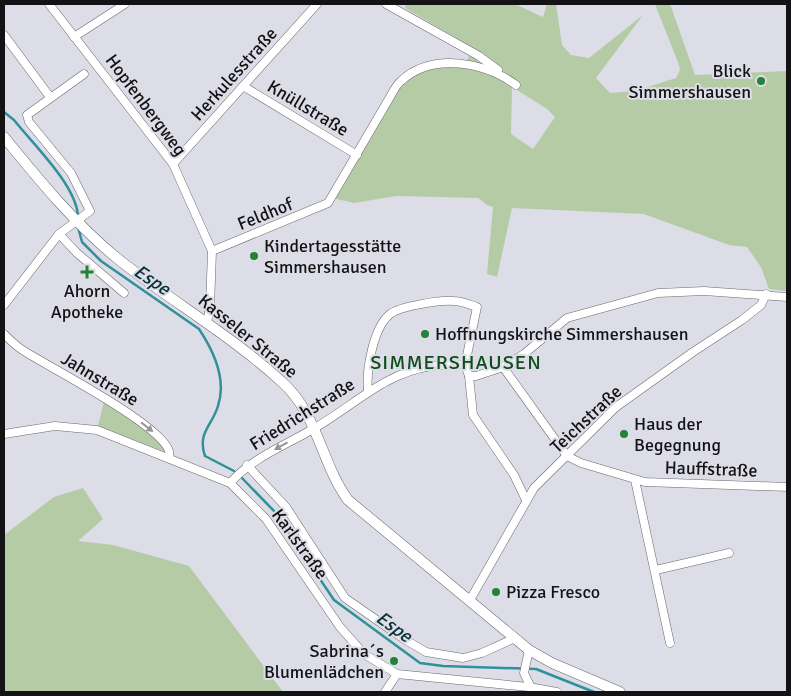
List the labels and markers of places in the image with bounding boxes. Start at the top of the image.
place label: Blick Simmershausen [628,60,751,103]
marker: Blick Simmershausen [755,75,767,87]
place label: Kindertagesstätte Simmershausen [264,235,401,278]
marker: Kindertagesstätte Simmershausen [248,250,260,262]
marker: Ahorn Apotheke [81,266,93,278]
place label: Ahorn Apotheke [51,280,123,323]
place label: Hoffnungskirche Simmershausen [435,323,689,345]
marker: Hoffnungskirche Simmershausen [419,328,431,340]
place label: Haus der Begegnung [634,413,721,456]
marker: Haus der Begegnung [618,428,630,440]
place label: Pizza Fresco [506,581,600,603]
marker: Pizza Fresco [490,586,502,598]
place label: Sabrina´s Blumenlädchen [264,640,384,683]
marker: Sabrina´s Blumenlädchen [388,655,400,667]

